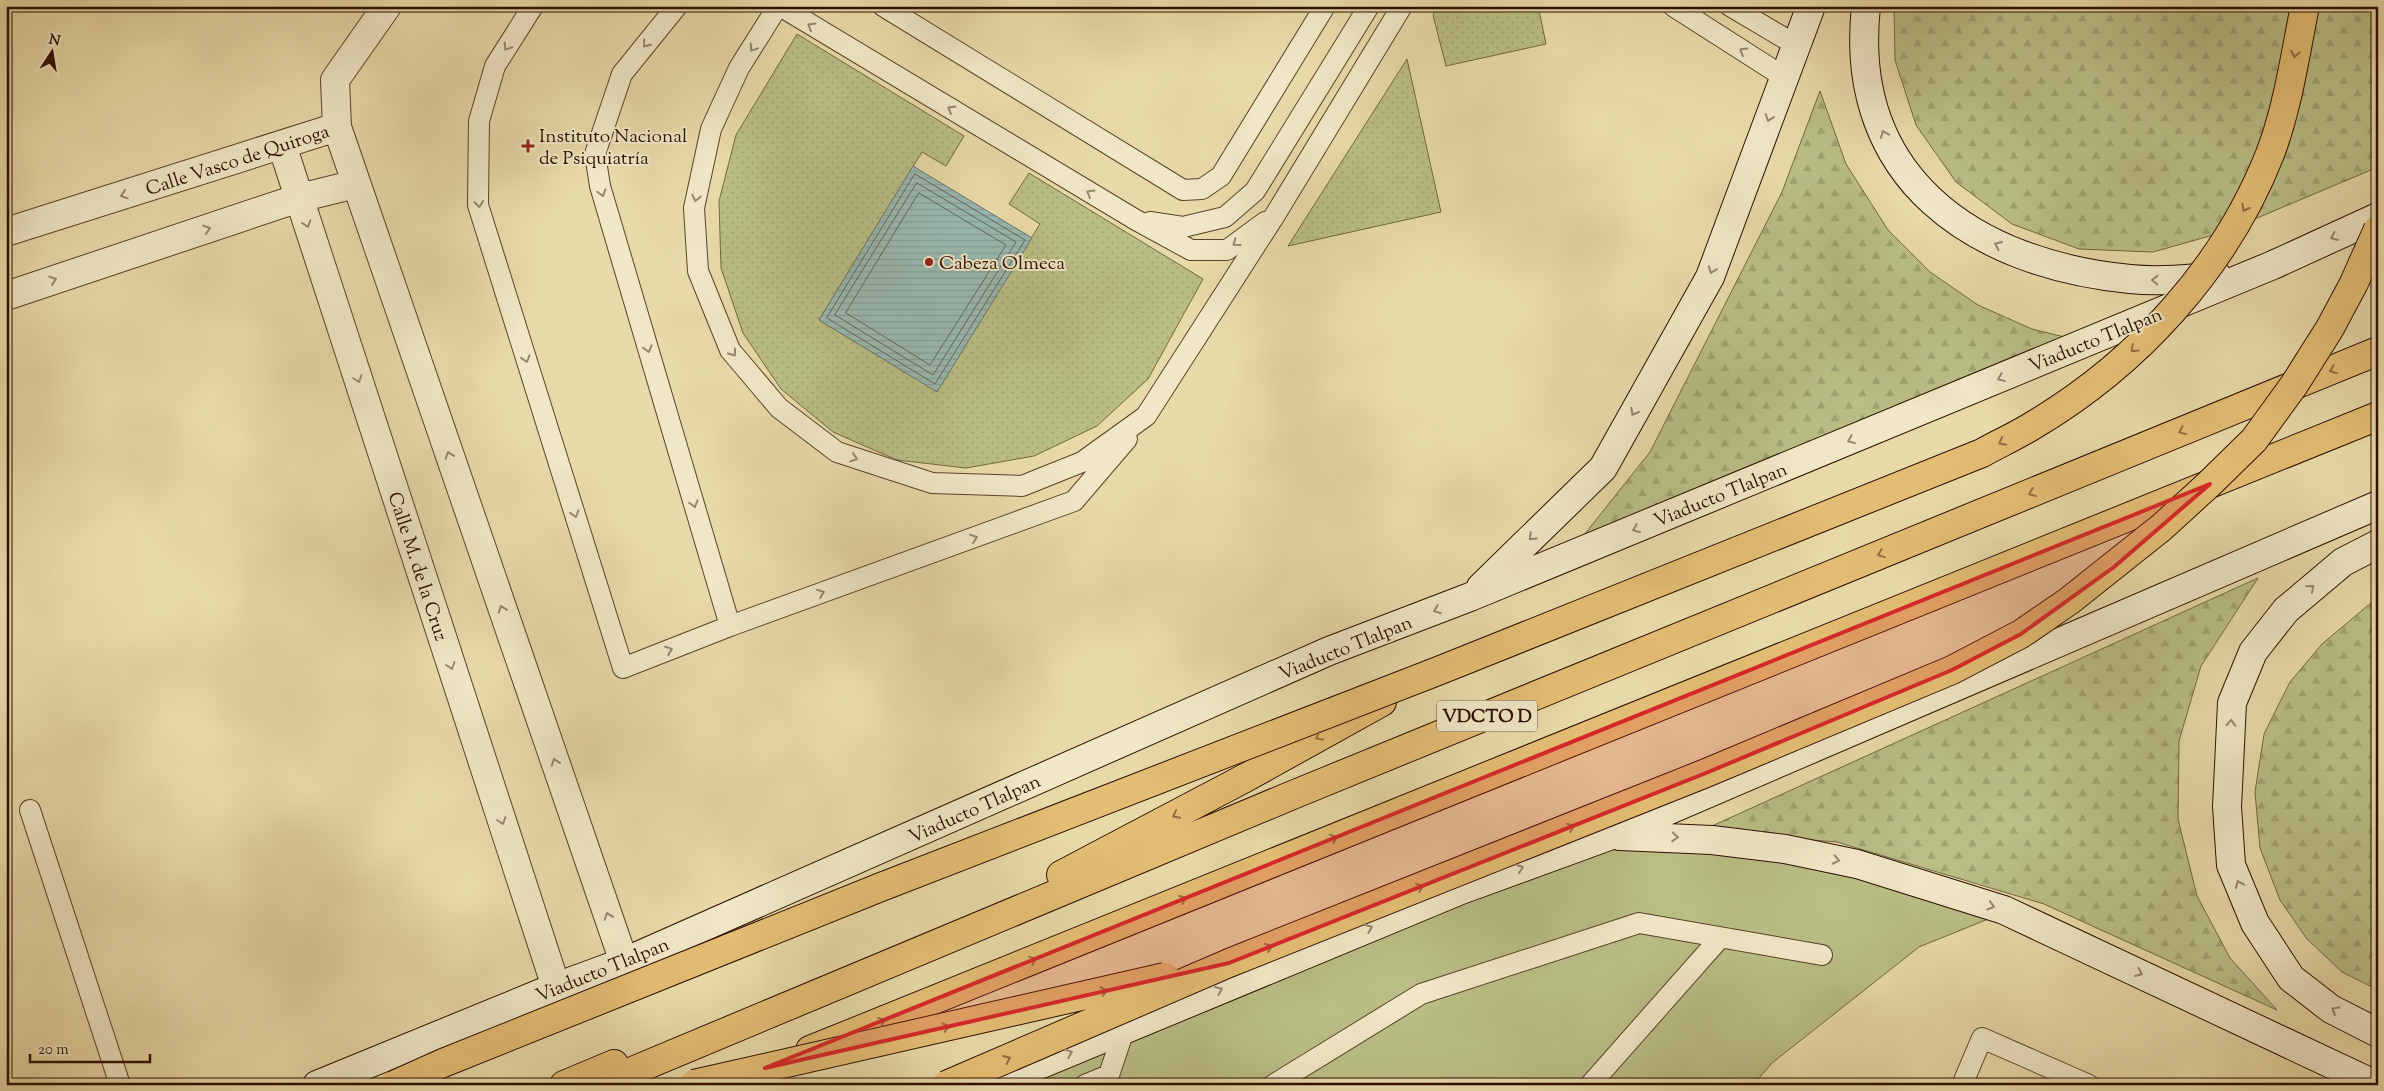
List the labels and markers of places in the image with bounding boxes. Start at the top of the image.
place label: Instituto Nacional de Psiquiatría [539,124,687,173]
marker: Instituto Nacional de Psiquiatría [521,139,535,153]
place label: Cabeza Olmeca [939,251,1065,278]
marker: Cabeza Olmeca [923,256,935,268]

